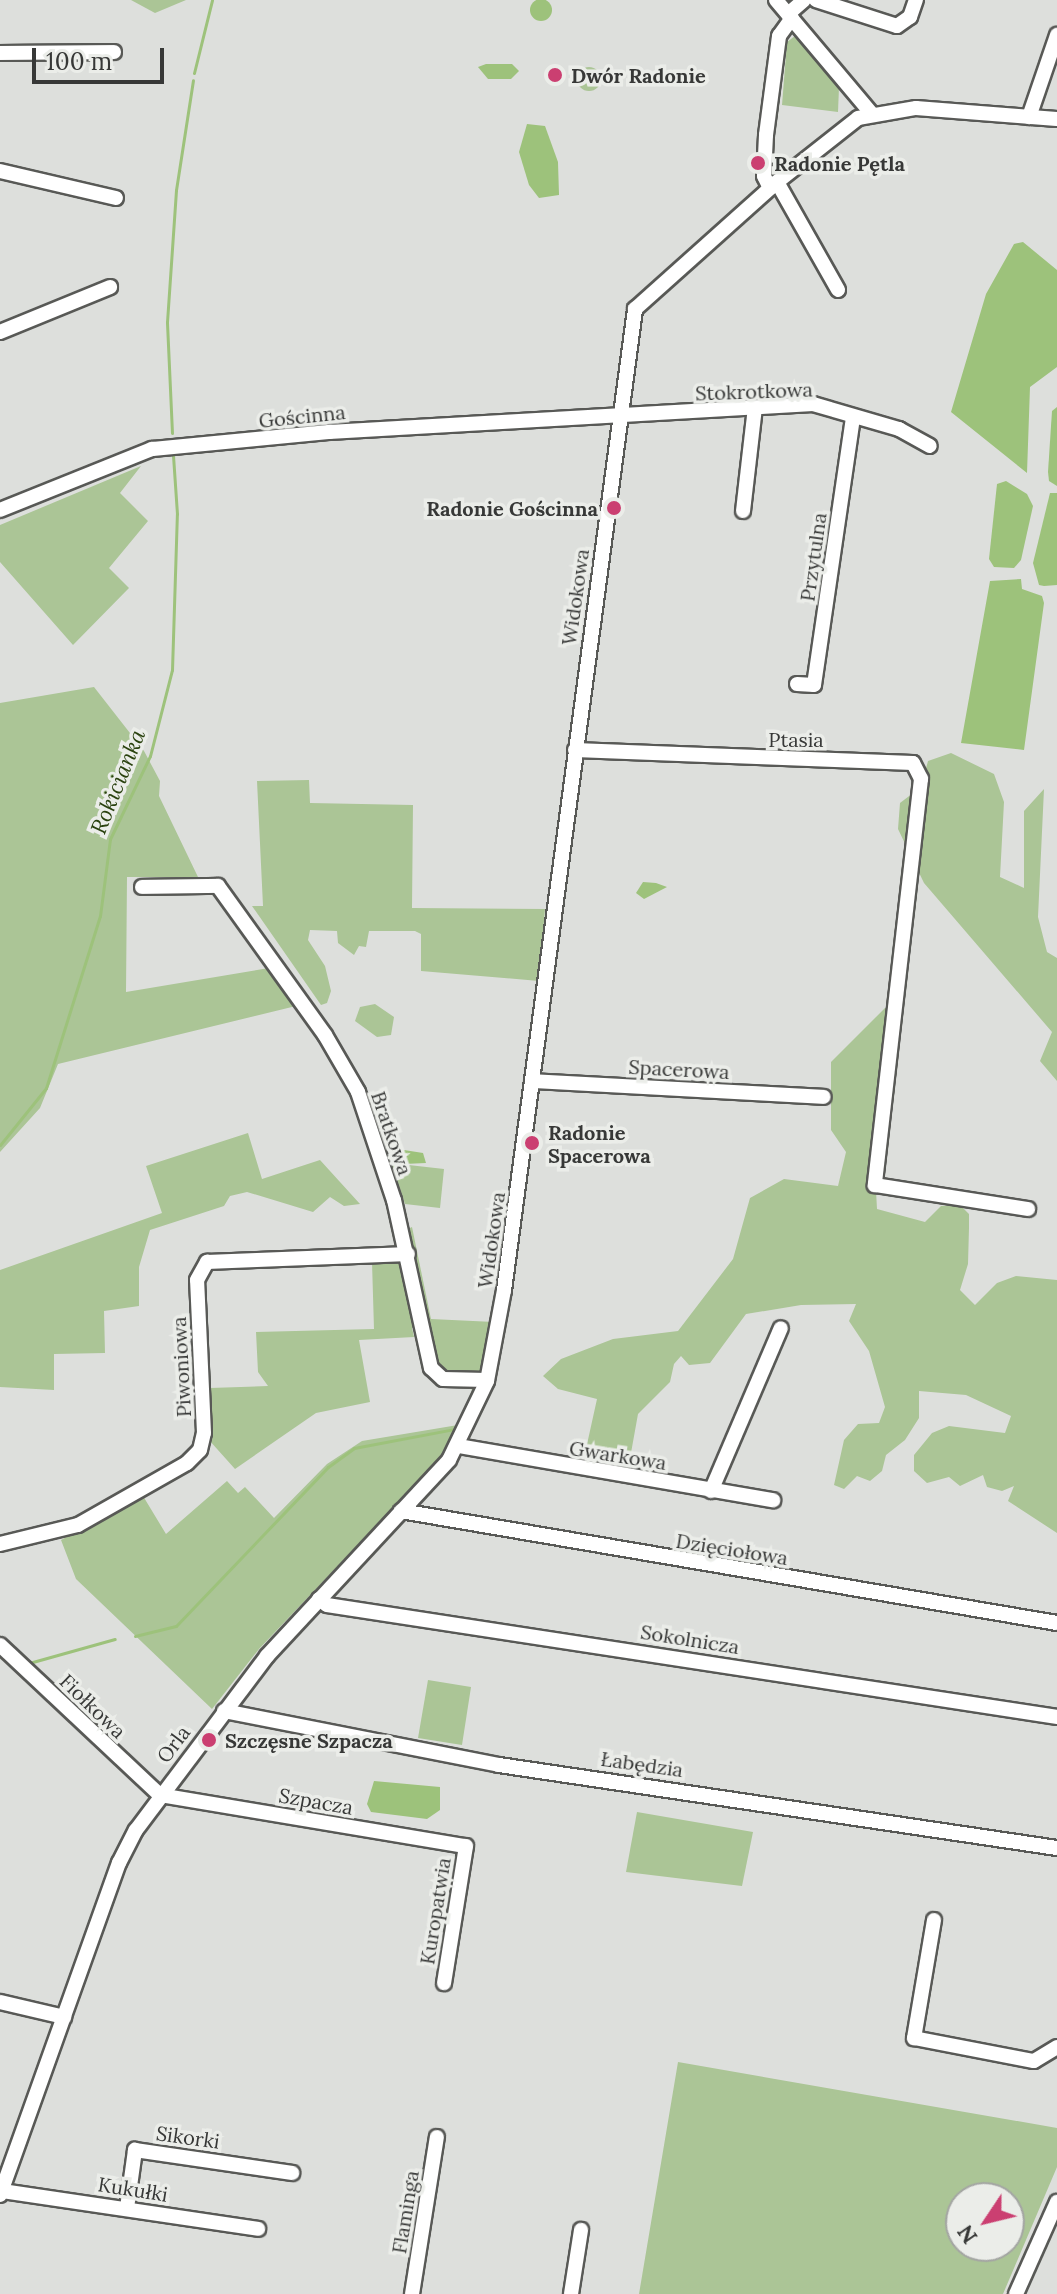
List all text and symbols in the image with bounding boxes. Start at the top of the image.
scale bar [36,32,168,82]
text: 100 m [46,46,112,77]
place label: Dwór Radonie [571,63,706,87]
marker: Dwór Radonie [546,66,564,84]
place label: Radonie Pętla [774,151,905,175]
marker: Radonie Pętla [749,154,767,172]
street label: Stokrotkowa [695,377,813,405]
street label: Gościnna [257,400,347,432]
place label: Radonie Gościnna [426,496,598,520]
marker: Radonie Gościnna [605,499,623,517]
street label: Przytulna [795,511,831,603]
street label: Widokowa [556,547,594,647]
water label: Rokicianka [85,726,151,838]
street label: Ptasia [768,727,824,751]
street label: Spacerowa [628,1054,730,1084]
street label: Bratkowa [366,1088,418,1178]
place label: Radonie Spacerowa [548,1120,651,1167]
marker: Radonie Spacerowa [523,1134,541,1152]
street label: Widokowa [472,1190,510,1290]
street label: Piwoniowa [166,1316,196,1418]
street label: Gwarkowa [568,1435,668,1475]
street label: Dzięciołowa [674,1528,790,1570]
street label: Sokolnicza [639,1619,741,1659]
street label: Fiołkowa [55,1669,131,1743]
street label: Orla [151,1721,195,1767]
place label: Szczęsne Szpacza [225,1728,393,1752]
marker: Szczęsne Szpacza [200,1731,218,1749]
street label: Łabędzia [599,1746,685,1782]
street label: Szpacza [277,1783,355,1819]
street label: Kuropatwia [415,1856,455,1966]
street label: Sikorki [155,2121,221,2153]
street label: Flaminga [387,2169,423,2255]
street label: Kukułki [96,2172,170,2206]
north arrow [945,2182,1025,2262]
text: N [951,2220,983,2250]

